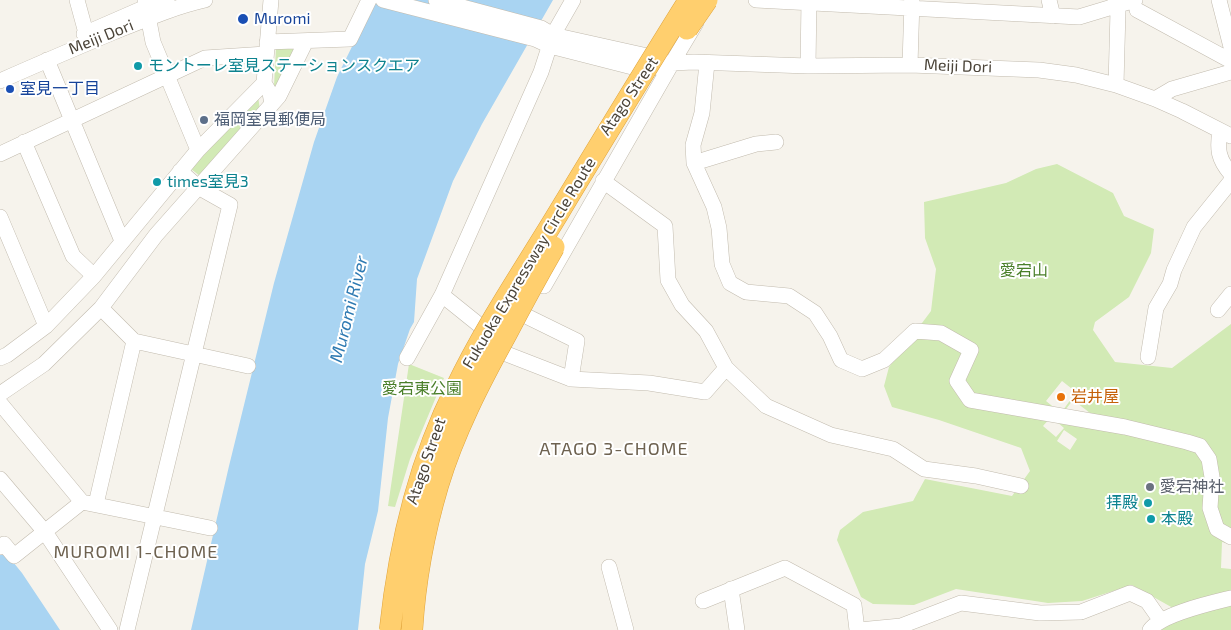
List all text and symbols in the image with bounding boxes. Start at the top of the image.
place label: Muromi [254,9,310,29]
marker: Muromi [236,12,250,26]
street label: Meiji Dori [66,15,136,59]
street label: Atago Street [596,53,662,139]
street label: Meiji Dori [924,55,992,77]
place label: モントーレ室見ステーションスクエア [148,56,420,76]
marker: モントーレ室見ステーションスクエア [132,60,144,72]
place label: 室見一丁目 [20,79,100,99]
marker: 室見一丁目 [4,83,16,95]
place label: 福岡室見郵便局 [214,110,326,130]
marker: 福岡室見郵便局 [198,114,210,126]
street label: Fukuoka Expressway Circle Route [458,154,600,372]
place label: times室見3 [167,172,249,192]
marker: times室見3 [151,176,163,188]
water label: Muromi River [325,253,373,365]
park label: 愛宕山 [1000,261,1048,281]
park label: 愛宕東公園 [382,379,462,399]
place label: 岩井屋 [1071,387,1119,407]
marker: 岩井屋 [1055,391,1067,403]
street label: Atago Street [402,415,450,507]
district label: ATAGO 3-CHOME [538,438,690,460]
place label: 愛宕神社 [1160,477,1224,497]
marker: 愛宕神社 [1144,481,1156,493]
place label: 拝殿 [1106,493,1138,513]
marker: 拝殿 [1142,497,1154,509]
place label: 本殿 [1161,509,1193,529]
marker: 本殿 [1145,513,1157,525]
district label: MUROMI 1-CHOME [52,541,220,563]

